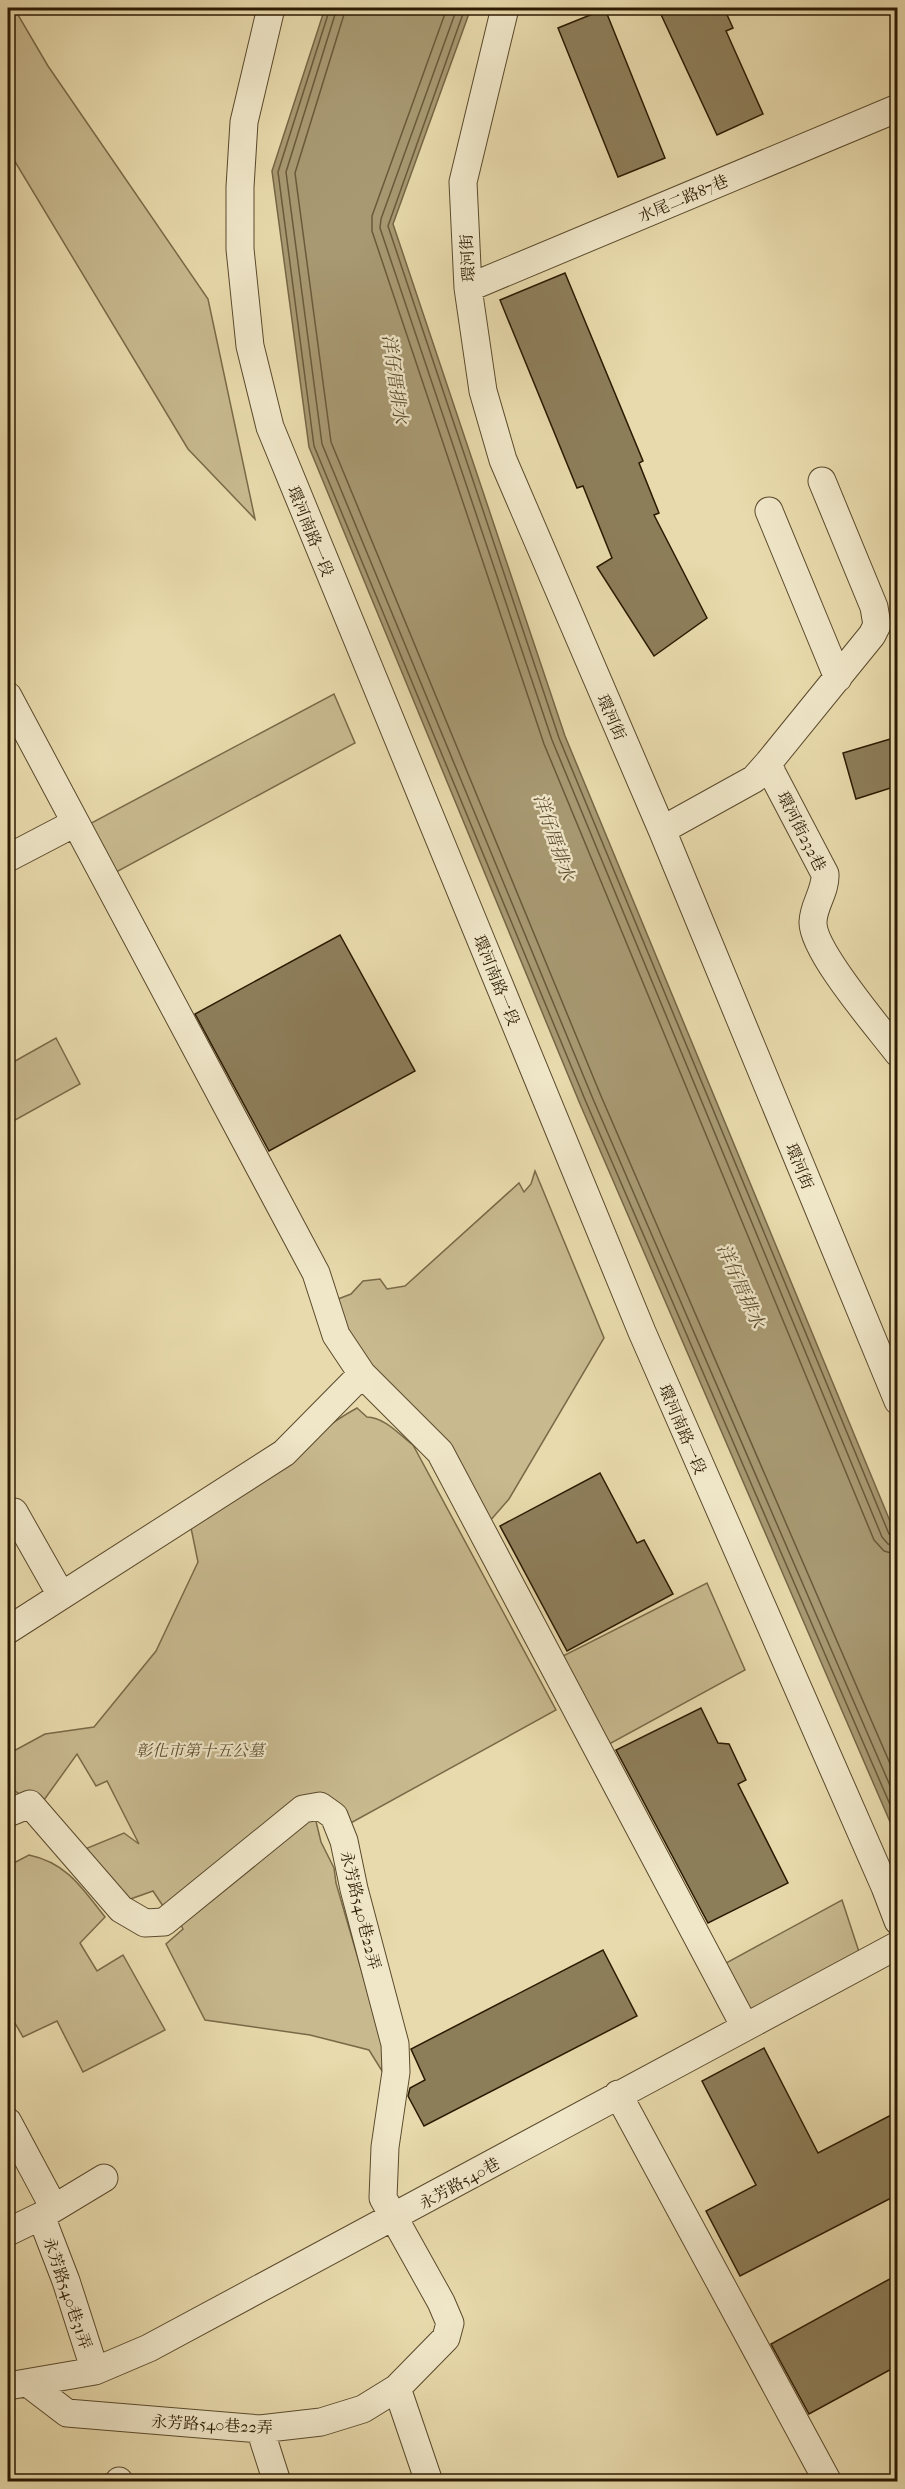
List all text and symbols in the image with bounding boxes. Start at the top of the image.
street label: 水尾二路87巷 [635,171,731,226]
street label: 環河街 [457,234,478,282]
water label: 洋仔厝排水 [378,333,411,427]
street label: 環河南路一段 [284,483,337,579]
street label: 環河街 [593,691,630,743]
street label: 環河街232巷 [773,788,830,874]
water label: 洋仔厝排水 [529,791,579,885]
street label: 環河南路一段 [470,932,523,1028]
street label: 環河街 [782,1140,817,1192]
water label: 洋仔厝排水 [713,1241,769,1333]
street label: 環河南路一段 [655,1381,710,1477]
park label: 彰化市第十五公墓 [136,1741,267,1760]
street label: 永芳路540巷22弄 [337,1849,384,1971]
street label: 永芳路540巷 [416,2154,503,2213]
street label: 永芳路540巷31弄 [39,2235,96,2352]
street label: 永芳路540巷22弄 [151,2412,273,2437]

